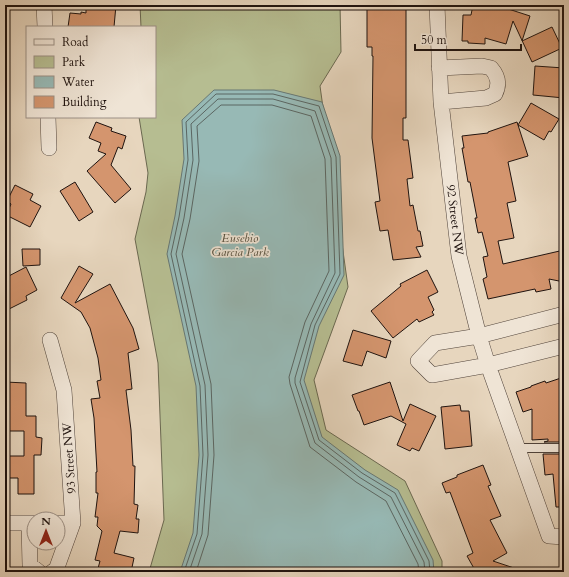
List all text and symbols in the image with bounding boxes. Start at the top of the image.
legend [26,26,156,118]
scale bar [415,26,521,52]
text: 50 m [421,32,448,48]
text: Road [62,34,89,50]
text: Park [62,54,86,70]
text: Water [61,74,95,90]
text: Building [62,94,107,110]
street label: 92 Street NW [443,184,467,257]
park label: Eusebio Garcia Park [211,230,269,260]
street label: 93 Street NW [58,421,79,494]
north arrow [26,511,66,551]
text: N [41,514,51,529]

